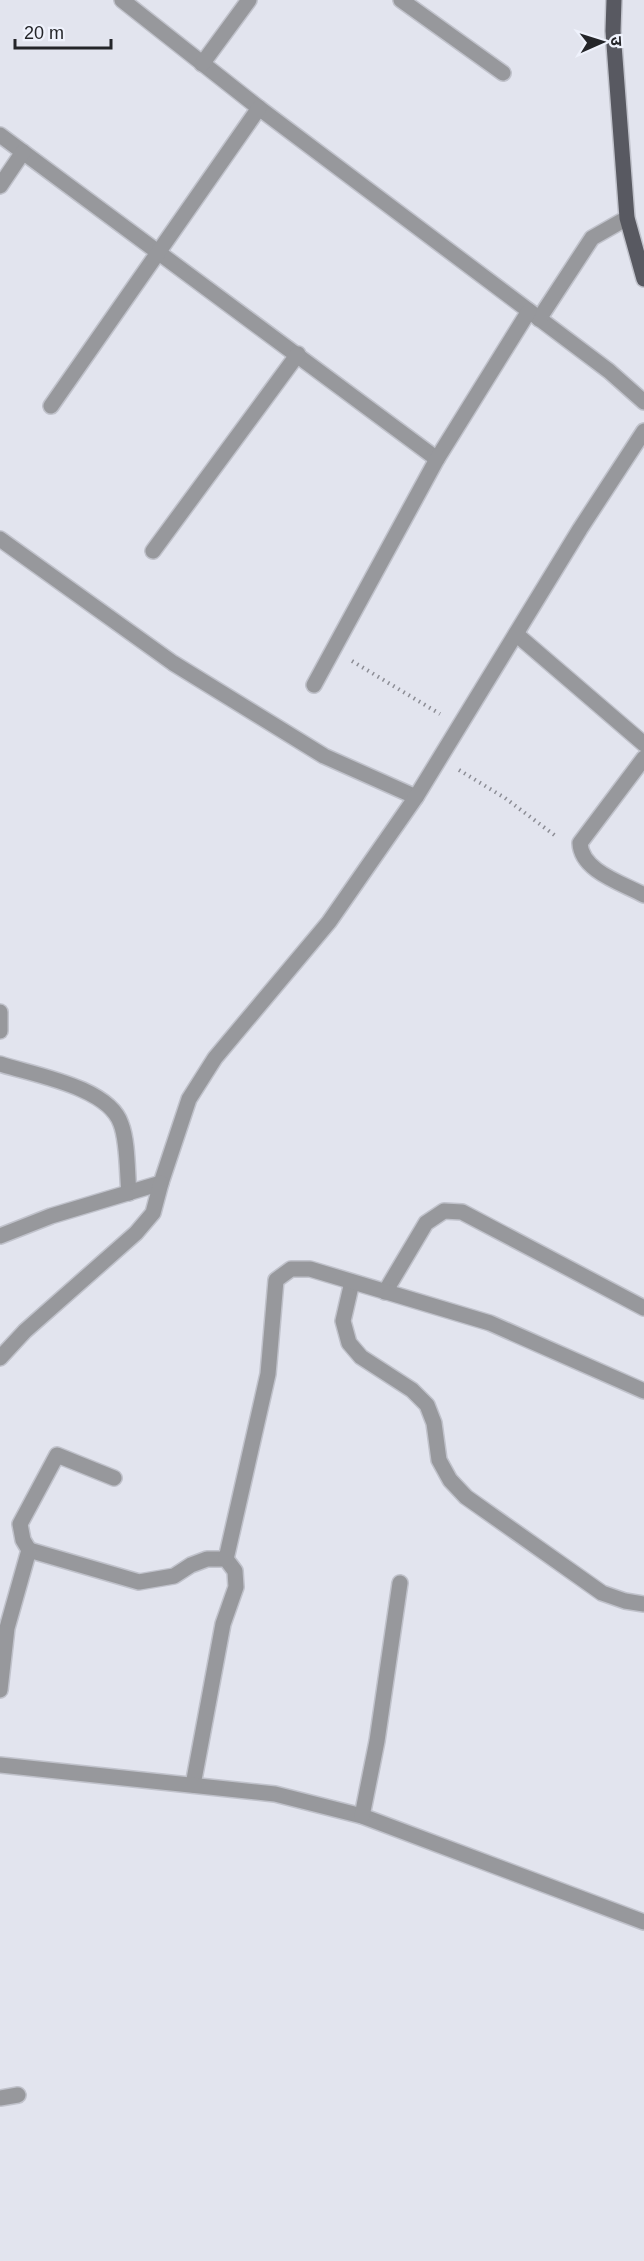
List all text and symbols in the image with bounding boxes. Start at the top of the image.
scale bar [15,12,111,50]
north arrow [572,12,632,72]
text: 20 m [24,23,64,43]
text: उ [608,36,625,47]

